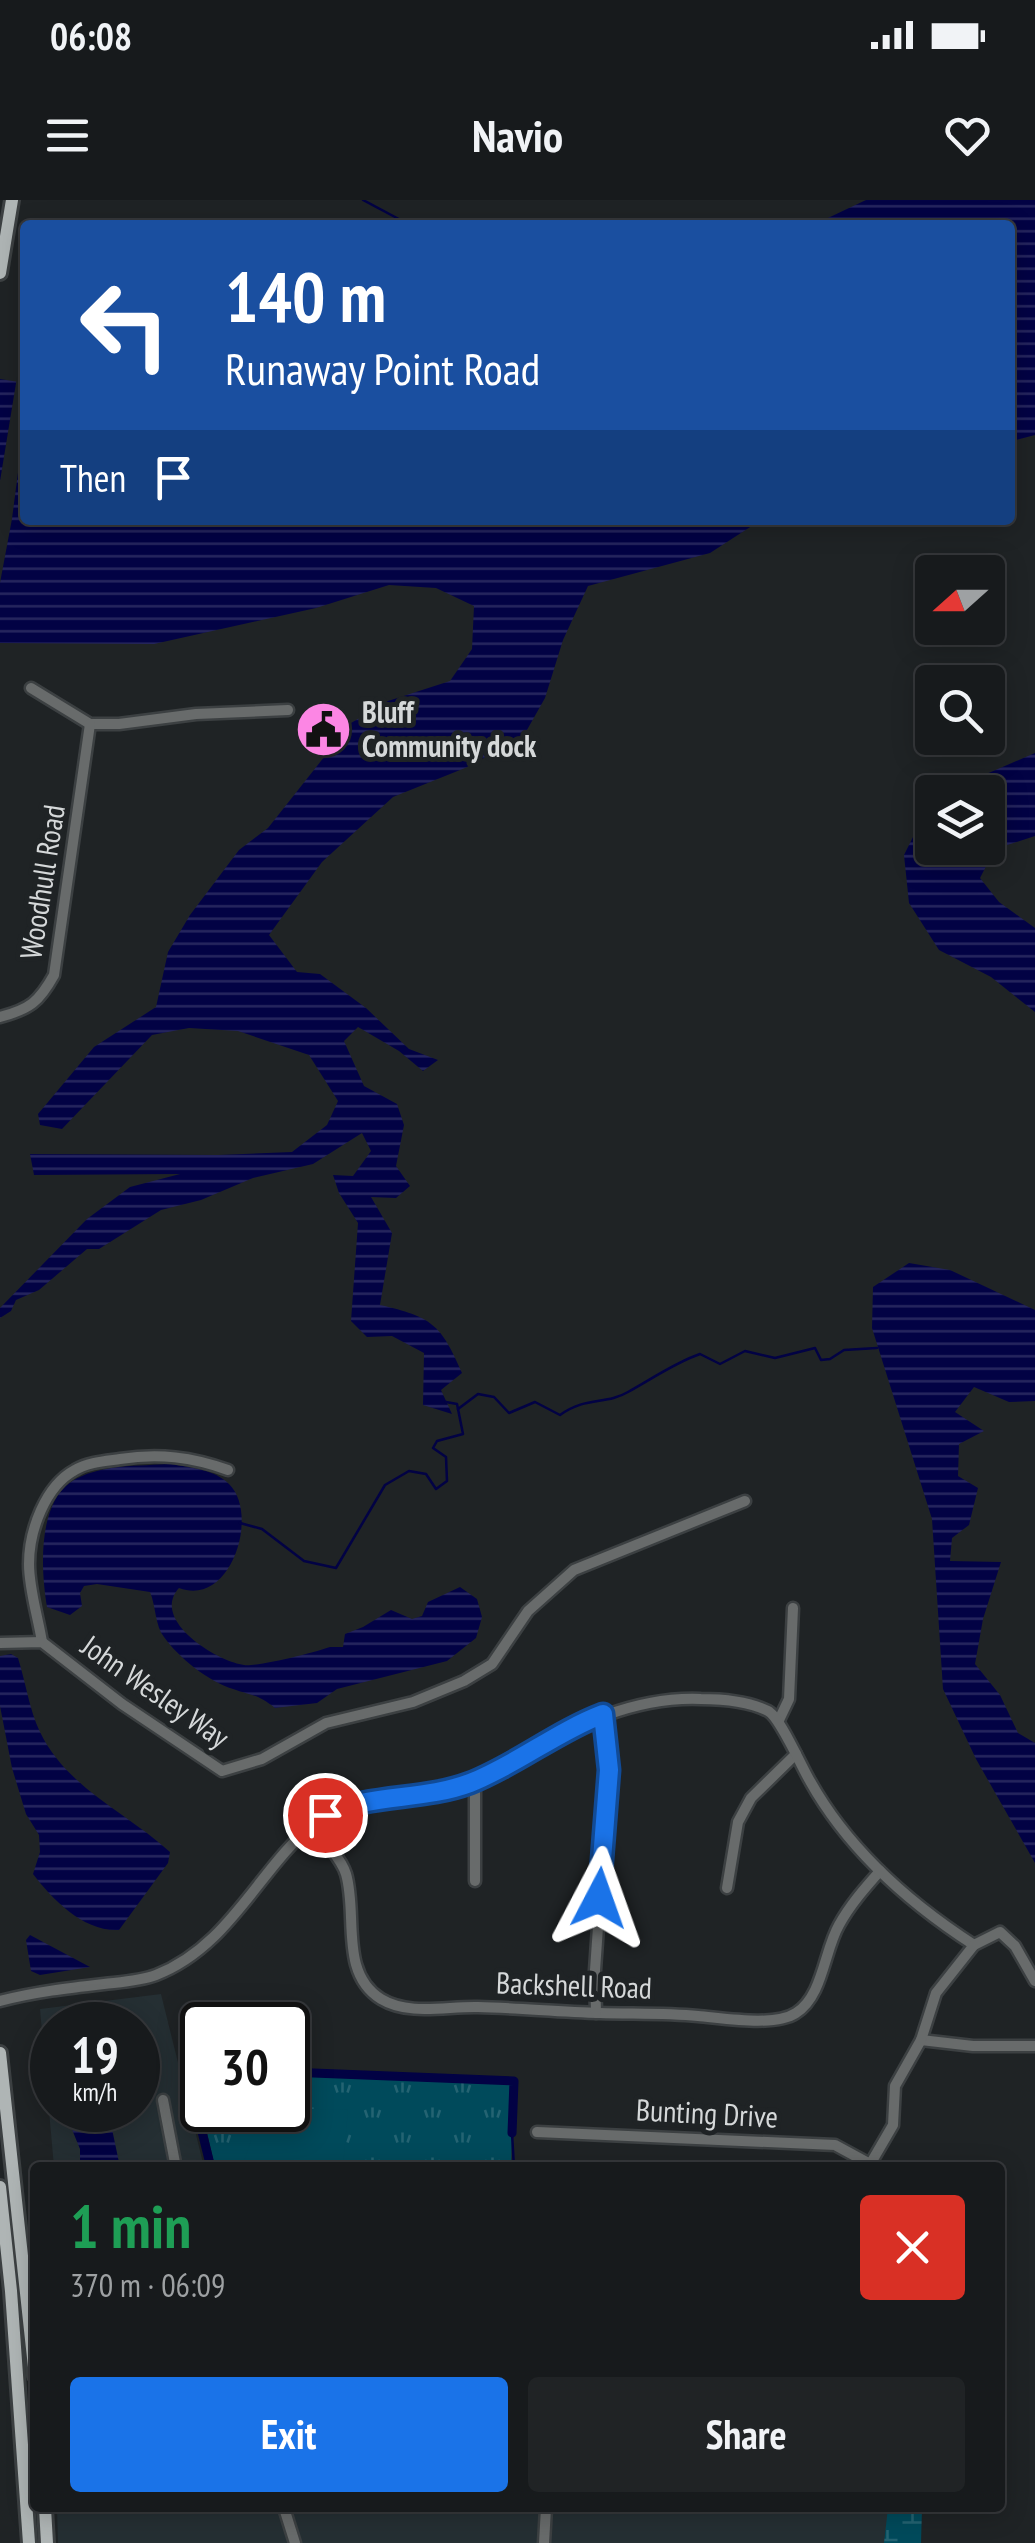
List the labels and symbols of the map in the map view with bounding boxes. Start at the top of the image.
north arrow [915,555,1005,645]
place label: Bluff Community dock [362,692,537,765]
public building icon: Bluff Community dock [293,700,353,760]
street label: Woodhull Road [10,802,73,962]
street label: John Wesley Way [74,1625,238,1756]
pin [283,1773,368,1858]
position arrow [547,1846,651,1950]
street label: Backshell Road [496,1962,653,2007]
speed limit sign: 30 [180,2002,310,2132]
street label: Bunting Drive [635,2089,779,2136]

